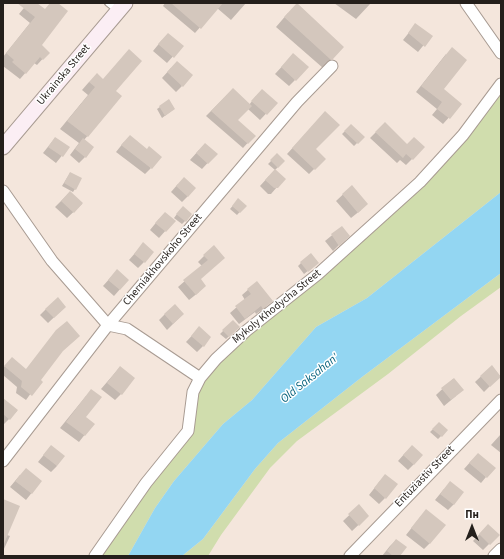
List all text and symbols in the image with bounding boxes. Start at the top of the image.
street label: Ukrainska Street [35,42,93,108]
street label: Cherniakhovskoho Street [121,211,205,309]
street label: Mykoly Khodycha Street [230,267,324,347]
water label: Old Saksahan' [278,351,342,407]
street label: Entuziastiv Street [392,444,458,510]
north arrow [452,507,492,547]
text: Пн [465,507,479,522]

